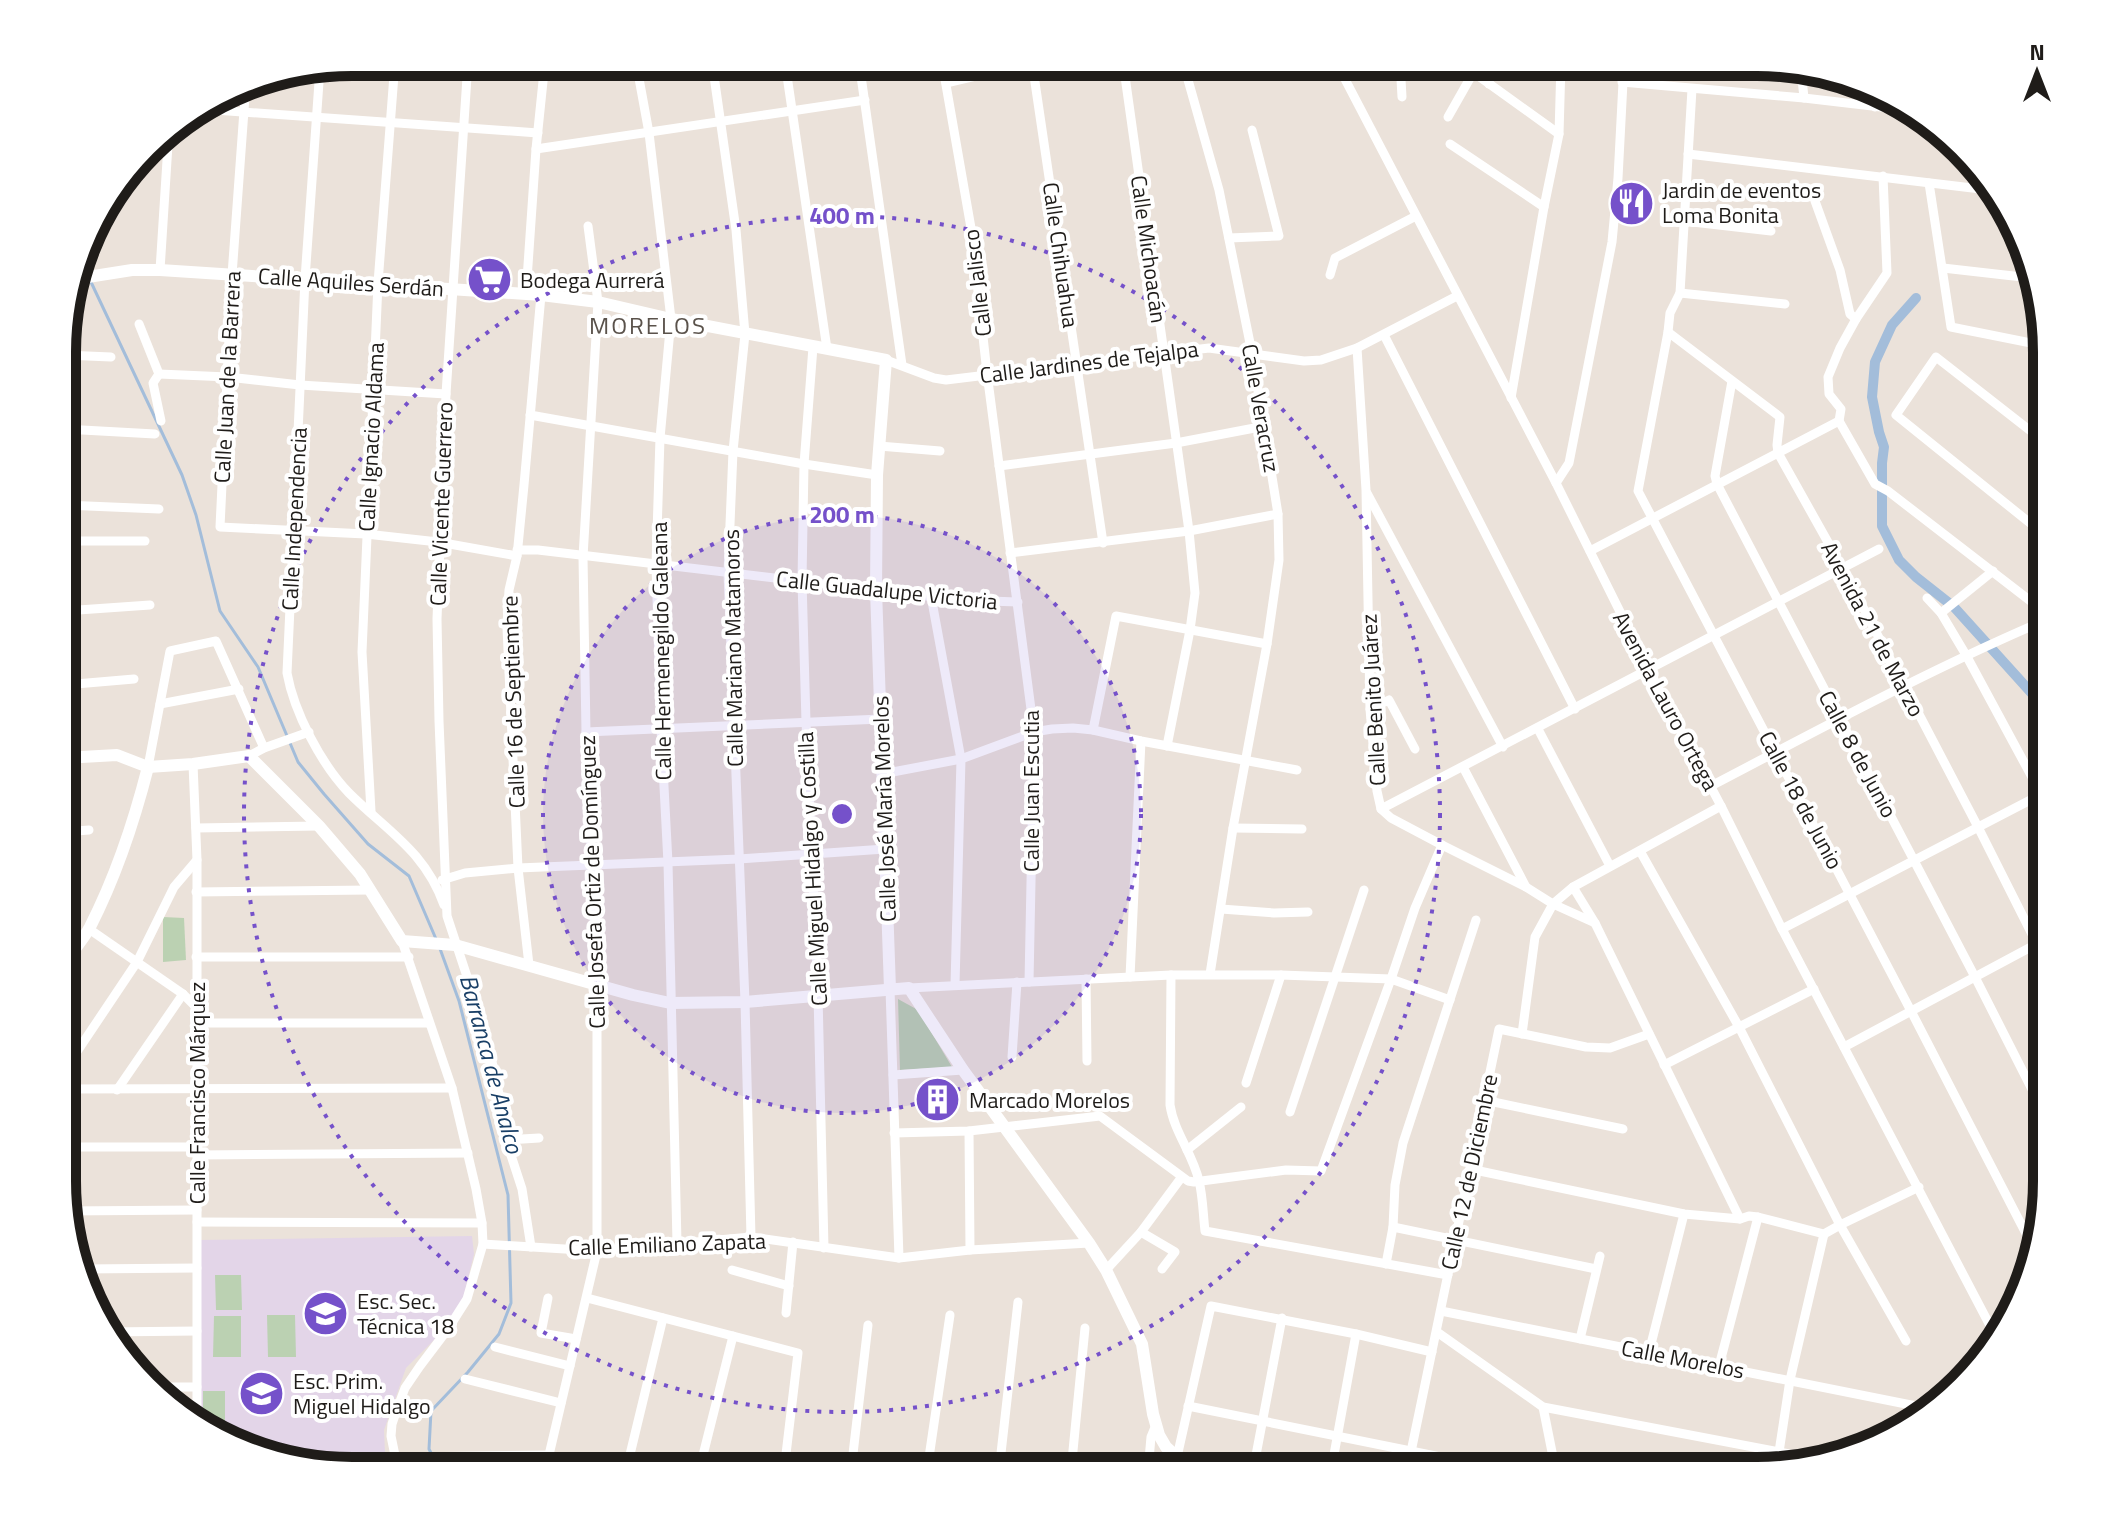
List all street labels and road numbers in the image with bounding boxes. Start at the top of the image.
street label: Calle Michoacán [1122,173,1176,325]
street label: Calle Chihuahua [1034,180,1088,330]
street label: Calle Jalisco [954,227,1000,339]
street label: Calle Aquiles Serdán [257,259,445,305]
street label: Calle Juan de la Barrera [204,270,250,484]
street label: Calle Jardines de Tejalpa [978,332,1200,392]
street label: Calle Ignacio Aldama [349,341,393,533]
street label: Calle Veracruz [1233,341,1289,475]
street label: Calle Vicente Guerrero [420,401,462,607]
street label: Calle Independencia [272,426,316,612]
street label: Calle Hermenegildo Galeana [642,521,680,781]
street label: Calle Mariano Matamoros [714,529,752,767]
street label: Avenida 21 de Marzo [1812,535,1934,723]
street label: Calle Guadalupe Victoria [775,561,999,619]
street label: Calle 16 de Septiembre [492,595,534,809]
street label: Avenida Lauro Ortega [1604,605,1728,797]
street label: Calle Benito Juárez [1352,613,1394,787]
street label: Calle 8 de Junio [1810,684,1906,824]
street label: Calle José María Morelos [863,695,905,923]
street label: Calle Juan Escutia [1014,710,1048,872]
street label: Calle 18 de Junio [1750,725,1852,875]
street label: Calle Miguel Hidalgo y Costilla [788,731,836,1007]
street label: Calle Josefa Ortiz de Domínguez [570,735,614,1029]
street label: Calle Francisco Márquez [180,982,214,1204]
street label: Calle 12 de Diciembre [1432,1071,1506,1273]
street label: Calle Emiliano Zapata [568,1224,766,1264]
street label: Calle Morelos [1619,1330,1747,1388]

